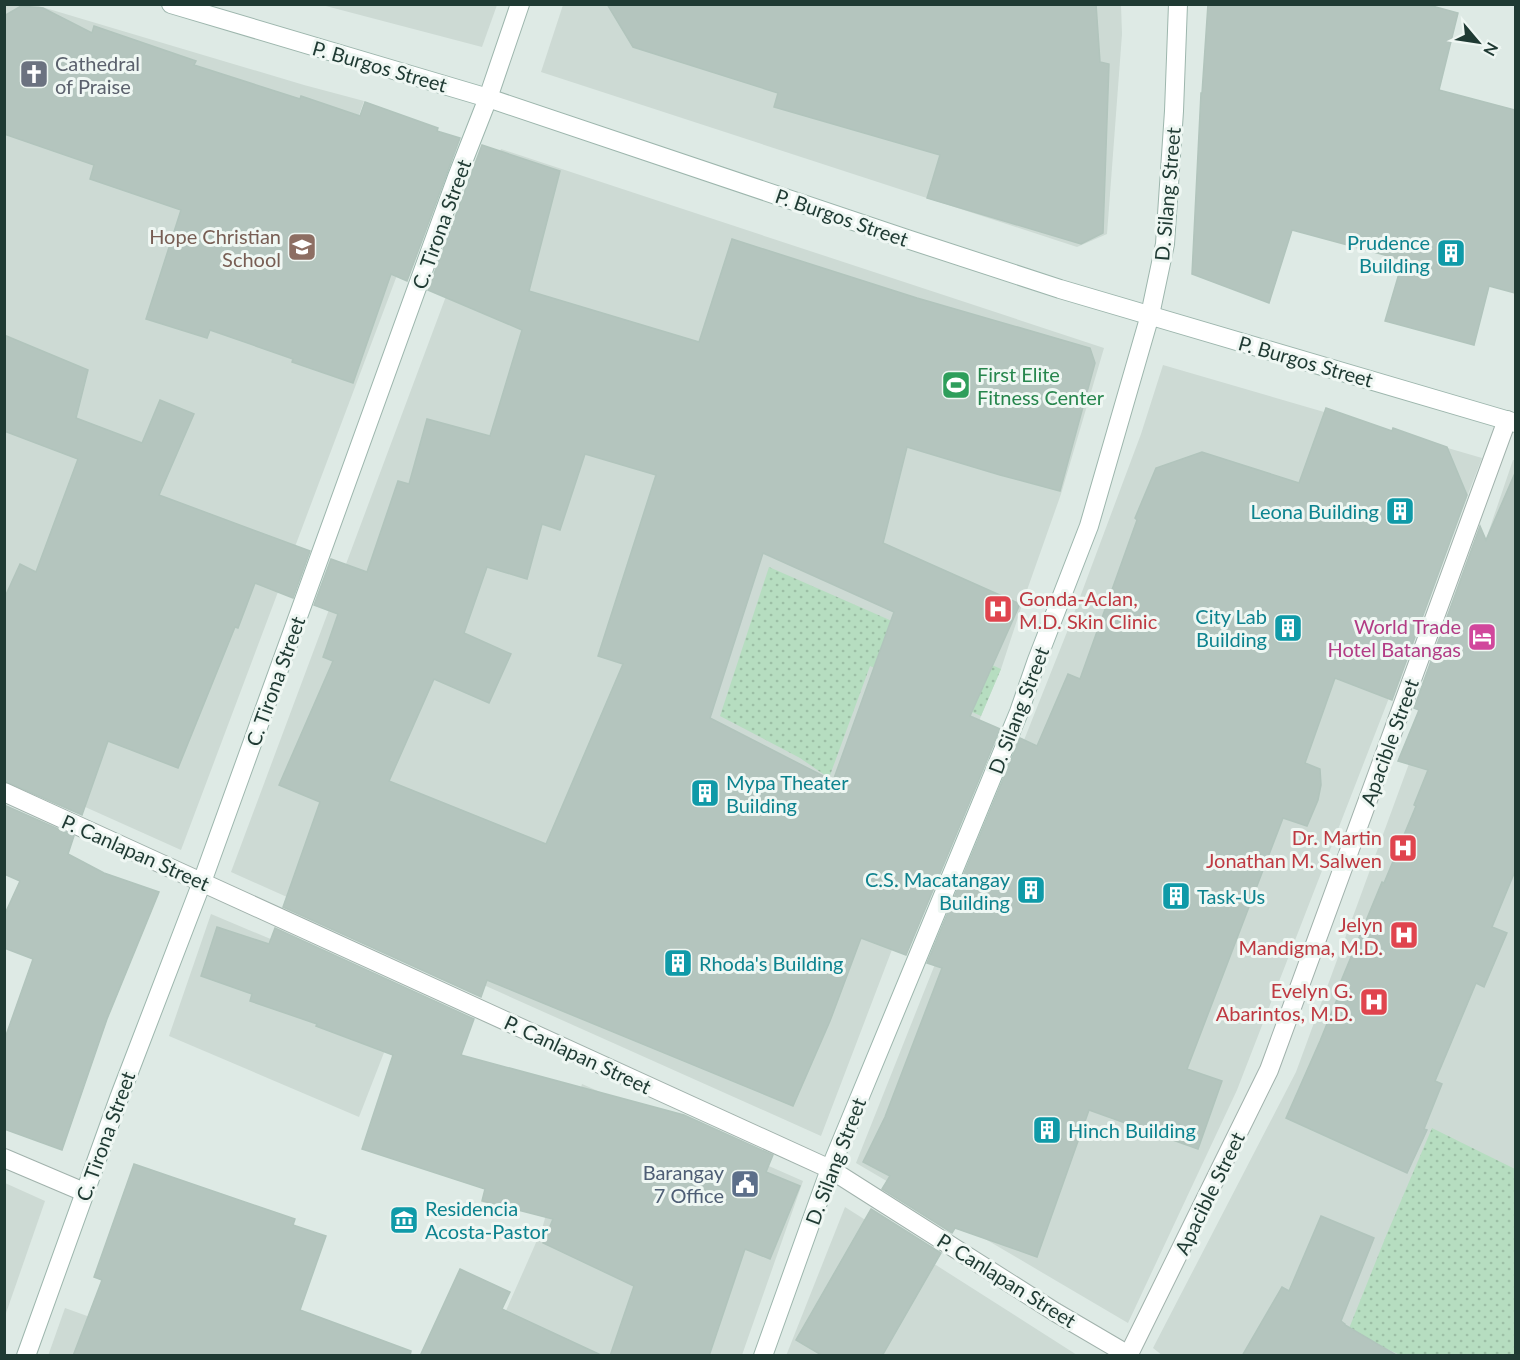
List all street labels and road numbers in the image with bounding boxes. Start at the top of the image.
street label: P. Burgos Street [310,35,450,97]
street label: D. Silang Street [1149,126,1185,262]
street label: C. Tirona Street [406,156,476,292]
street label: P. Burgos Street [772,183,912,251]
street label: P. Burgos Street [1236,330,1376,392]
street label: C. Tirona Street [240,613,310,749]
street label: D. Silang Street [983,643,1053,777]
street label: Apacible Street [1355,675,1423,809]
street label: P. Canlapan Street [58,809,214,895]
street label: P. Canlapan Street [501,1010,655,1098]
street label: C. Tirona Street [70,1068,140,1204]
street label: D. Silang Street [800,1094,870,1228]
street label: Apacible Street [1169,1128,1249,1258]
street label: P. Canlapan Street [933,1228,1081,1332]

